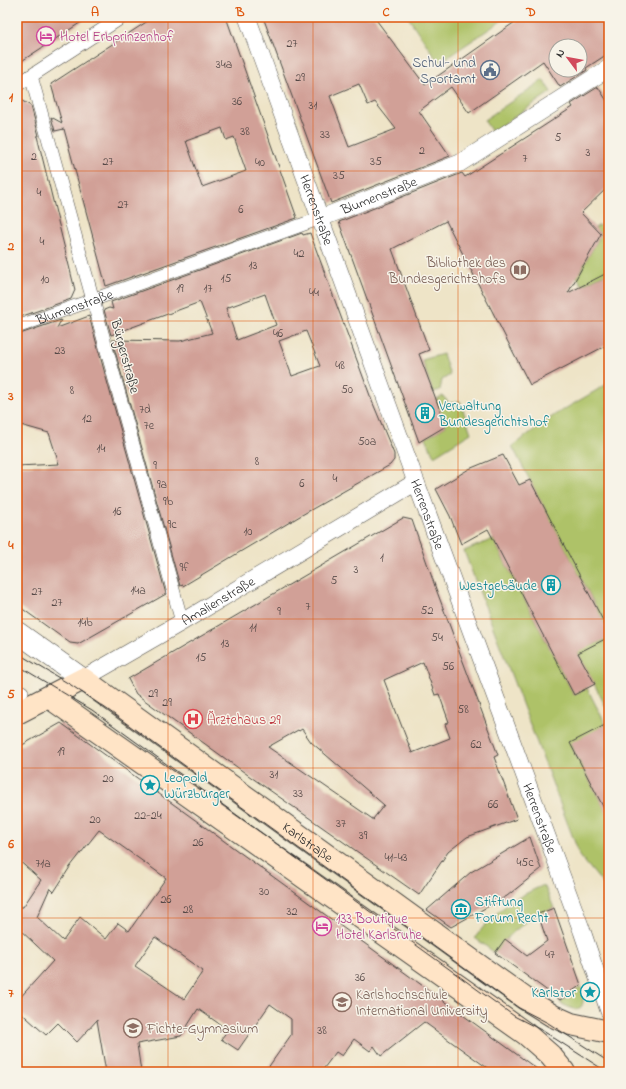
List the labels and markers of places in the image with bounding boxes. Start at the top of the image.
hotel icon: Hotel Erbprinzenhof [35,25,57,47]
place label: Hotel Erbprinzenhof [60,27,174,48]
place label: Schul- und Sportamt [412,53,476,90]
public building icon: Schul- und Sportamt [479,59,501,81]
place label: Bibliothek des Bundesgerichtshofs [388,253,506,291]
library icon: Bibliothek des Bundesgerichtshofs [509,259,531,281]
place label: Verwaltung Bundesgerichtshof [438,396,550,434]
building icon: Verwaltung Bundesgerichtshof [414,402,436,424]
building icon: Westgebäude [540,574,562,596]
place label: Westgebäude [459,576,538,598]
hospital icon: Ärztehaus 29 [182,708,204,730]
place label: Ärztehaus 29 [207,710,282,731]
place label: Leopold Würzburger [164,768,230,806]
place icon: Leopold Würzburger [139,774,161,796]
place label: Stiftung Forum Recht [474,892,549,929]
museum icon: Stiftung Forum Recht [450,898,472,920]
place label: 133 Boutique Hotel Karlsruhe [336,909,422,946]
hotel icon: 133 Boutique Hotel Karlsruhe [311,915,333,937]
place icon: Karlstor [579,981,601,1003]
place label: Karlstor [532,983,577,1004]
place label: Karlshochschule International University [356,985,488,1023]
school or university icon: Karlshochschule International University [331,991,353,1013]
school or university icon: Fichte-Gymnasium [122,1017,144,1039]
place label: Fichte-Gymnasium [146,1019,258,1041]

